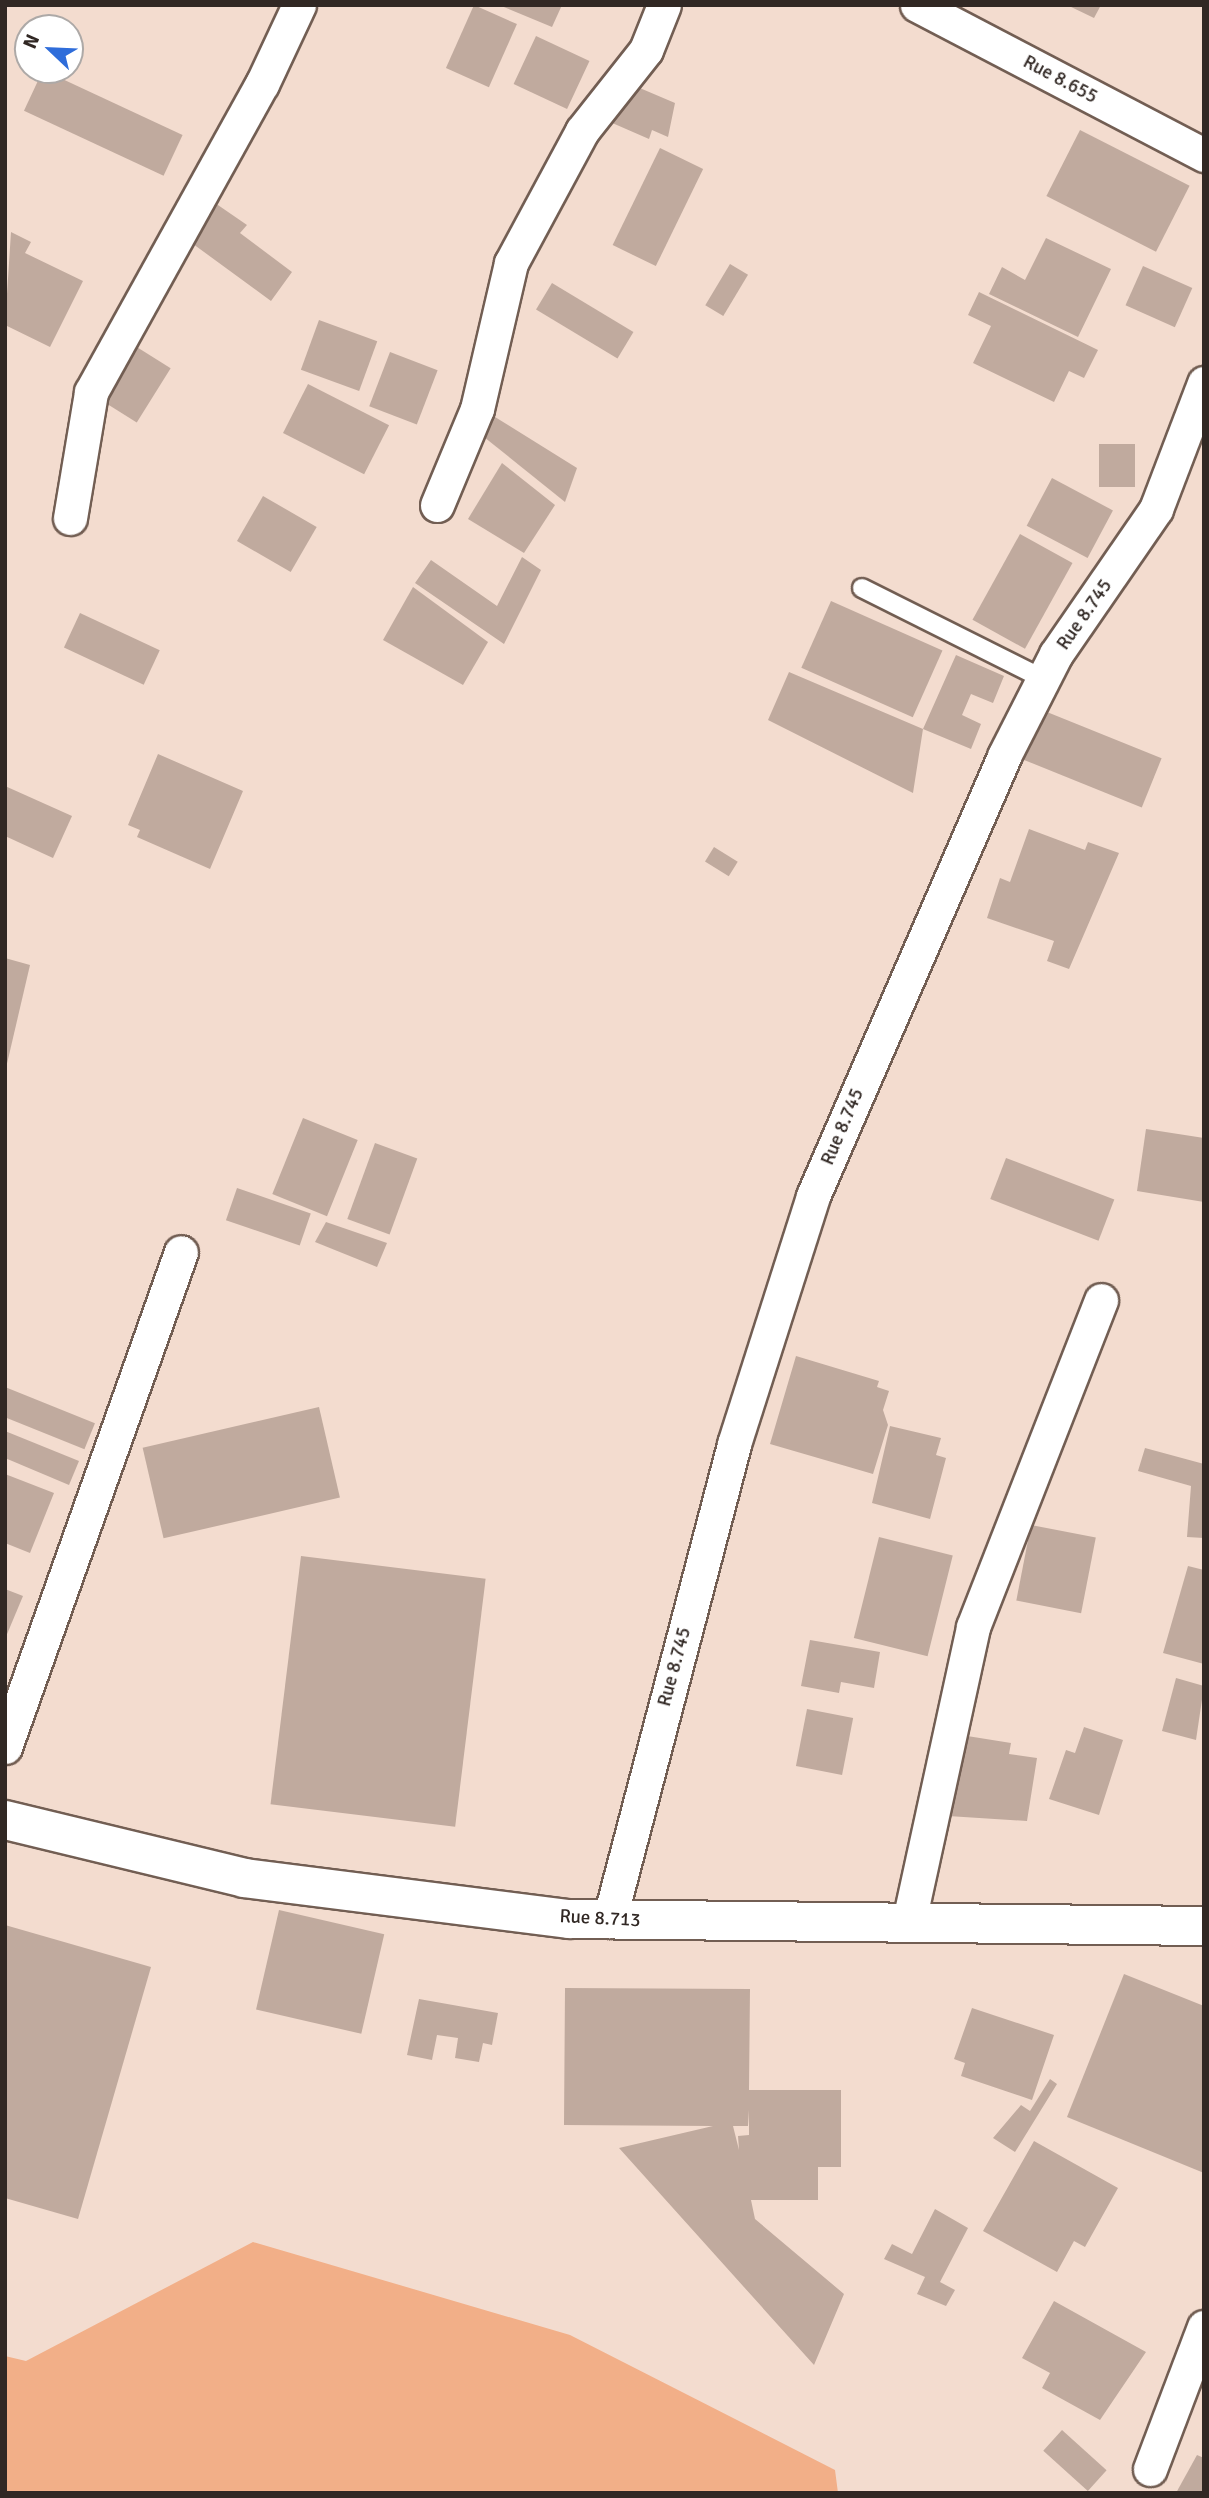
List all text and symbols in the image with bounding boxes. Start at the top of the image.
north arrow [14,14,84,84]
text: N [18,31,45,52]
street label: Rue 8.655 [1019,51,1101,109]
street label: Rue 8.745 [1052,575,1118,655]
street label: Rue 8.745 [817,1085,869,1169]
street label: Rue 8.745 [653,1625,697,1709]
street label: Rue 8.713 [559,1905,641,1933]

